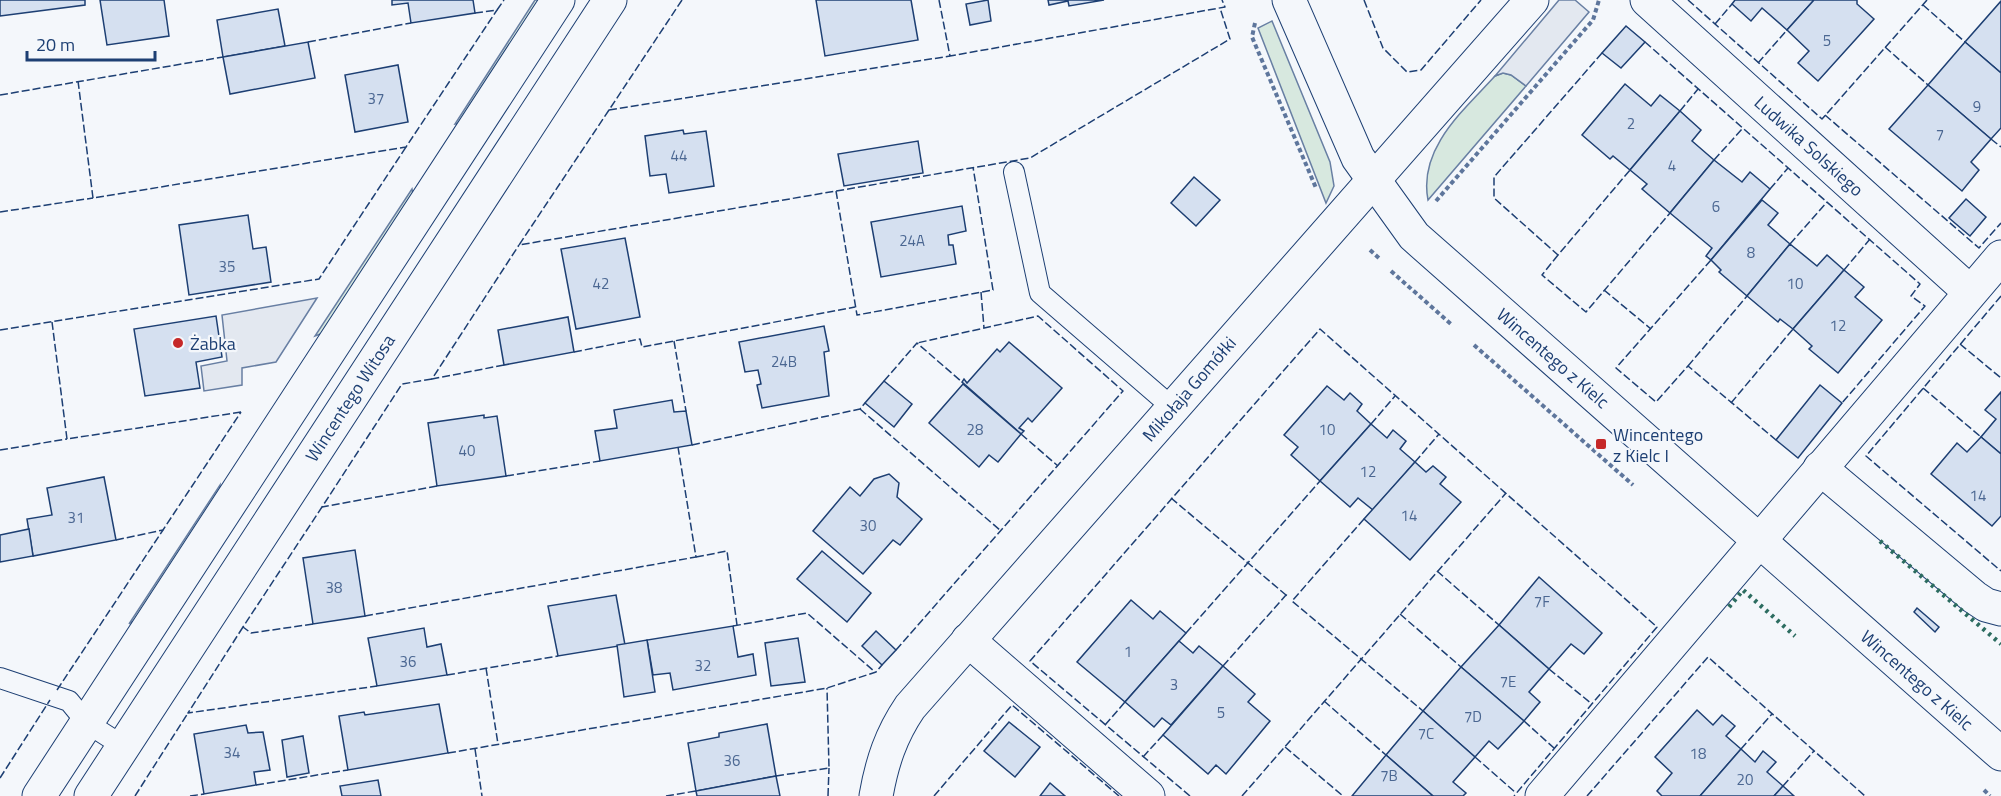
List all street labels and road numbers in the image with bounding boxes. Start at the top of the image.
street label: Ludwika Solskiego [1748,89,1870,203]
street label: Wincentego z Kielc [1491,301,1615,415]
street label: Wincentego Witosa [299,329,401,467]
street label: Mikołaja Gomółki [1136,330,1242,448]
street label: Wincentego z Kielc [1855,623,1979,737]

